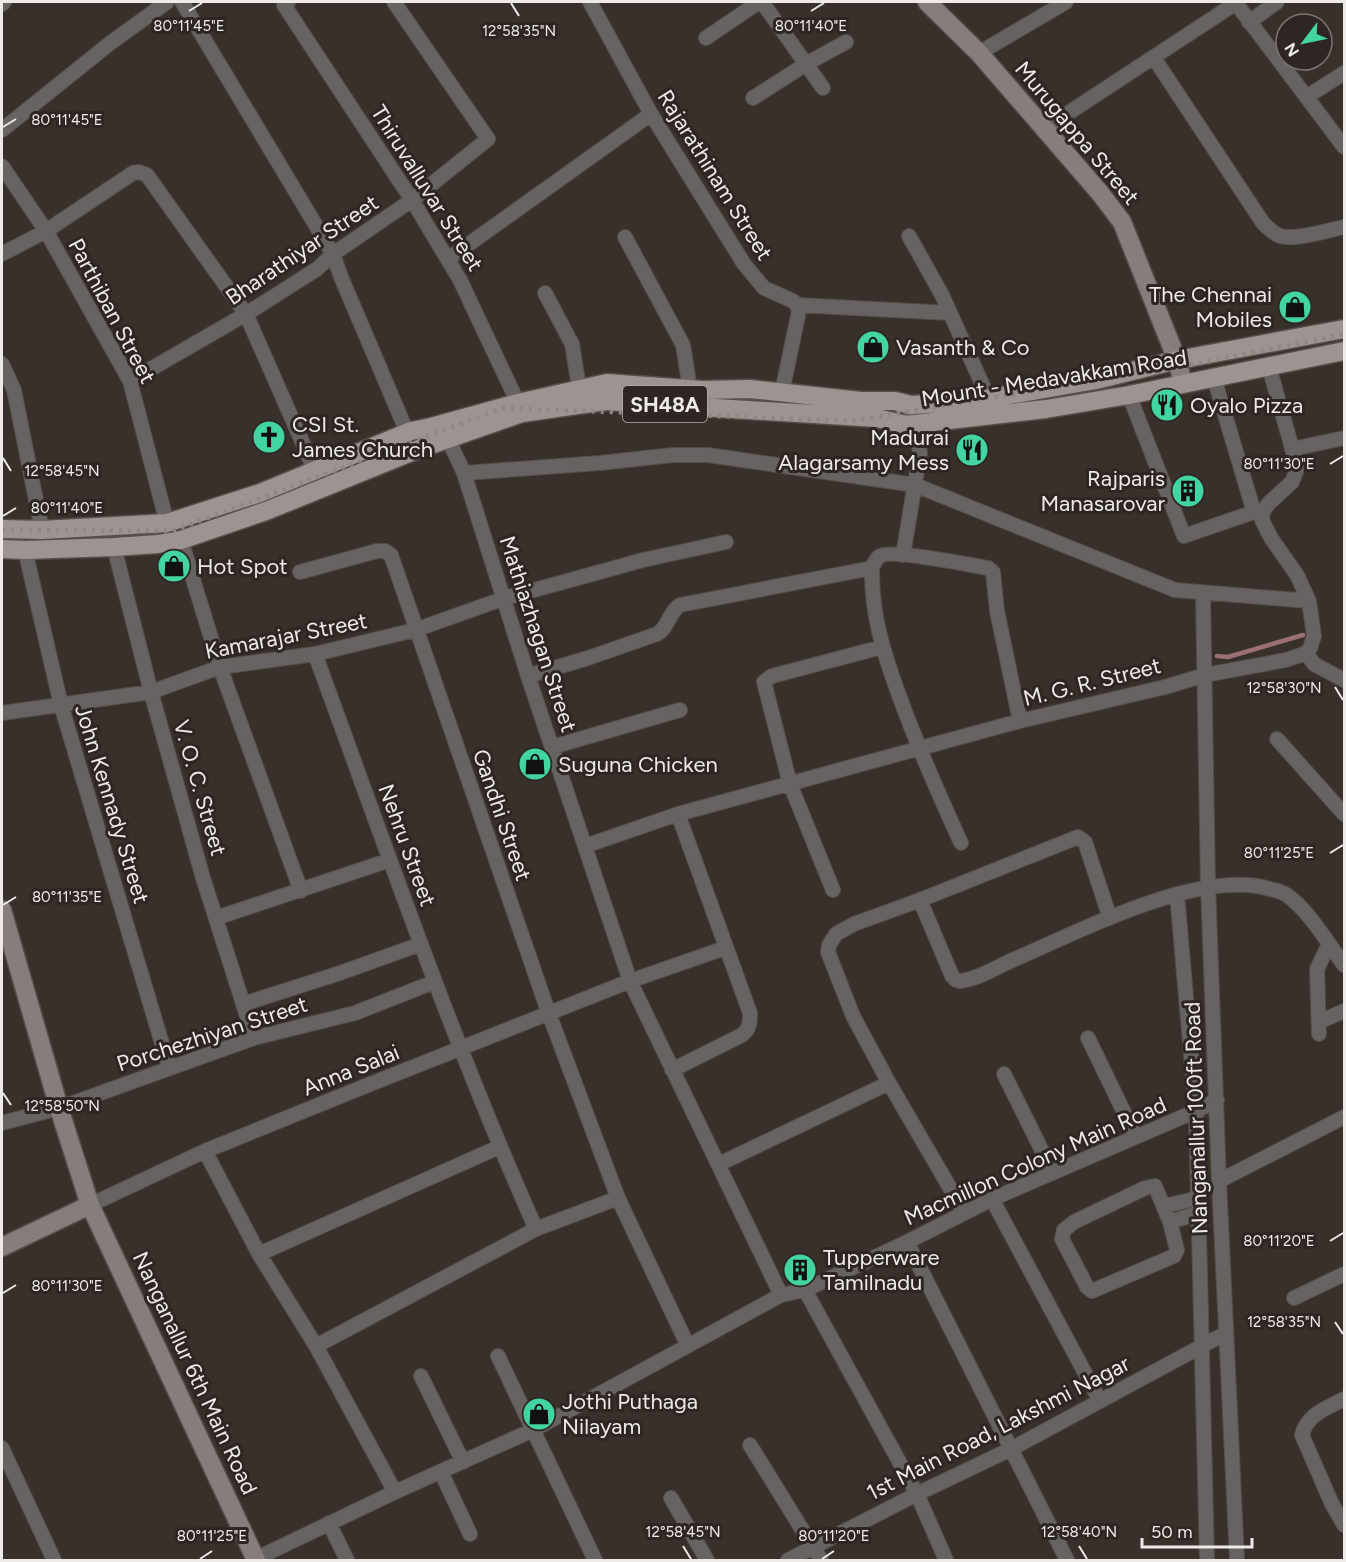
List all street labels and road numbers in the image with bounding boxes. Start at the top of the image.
street label: Murugappa Street [1009,56,1145,210]
street label: Rajarathinam Street [652,85,778,265]
street label: Thiruvalluvar Street [365,100,489,276]
street label: Bharathiyar Street [221,189,383,311]
street label: Parthiban Street [62,234,162,388]
street label: Mount - Medavakkam Road [919,344,1189,412]
road number: SH48A [623,386,707,422]
street label: Mathiazhagan Street [494,533,582,735]
street label: Kamarajar Street [203,607,369,665]
street label: M. G. R. Street [1020,652,1164,712]
street label: John Kennady Street [69,701,155,907]
street label: V. O. C. Street [168,717,232,859]
street label: Gandhi Street [467,746,537,884]
street label: Nehru Street [372,780,442,910]
street label: Porchezhiyan Street [113,990,311,1078]
street label: Nanganallur 100ft Road [1178,1001,1214,1235]
street label: Anna Salai [299,1038,403,1102]
street label: Macmillon Colony Main Road [900,1091,1170,1231]
street label: Nanganallur 6th Main Road [127,1247,263,1499]
street label: 1st Main Road, Lakshmi Nagar [862,1349,1135,1506]

